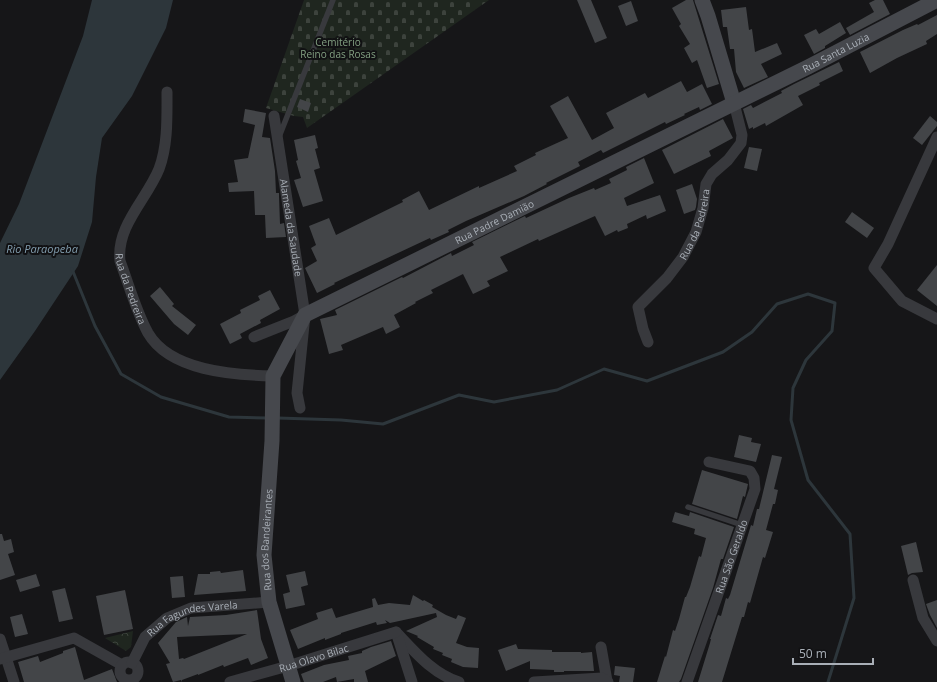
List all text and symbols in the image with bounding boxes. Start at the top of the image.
street label: Rua Santa Luzia [800,29,872,76]
park label: Cemitério Reino das Rosas [300,35,376,61]
street label: Alameda da Saudade [277,178,306,278]
street label: Rua da Pedreira [676,188,712,262]
street label: Rua Padre Damião [452,196,536,247]
water label: Rio Paraopeba [6,241,78,256]
street label: Rua da Pedreira [113,253,150,326]
street label: Rua dos Bandeirantes [257,488,276,591]
street label: Rua São Geraldo [712,518,751,595]
street label: Rua Fagundes Varela [144,597,238,640]
street label: Rua Olavo Bilac [277,640,350,675]
scale bar [793,640,873,666]
text: 50 m [799,645,827,662]

